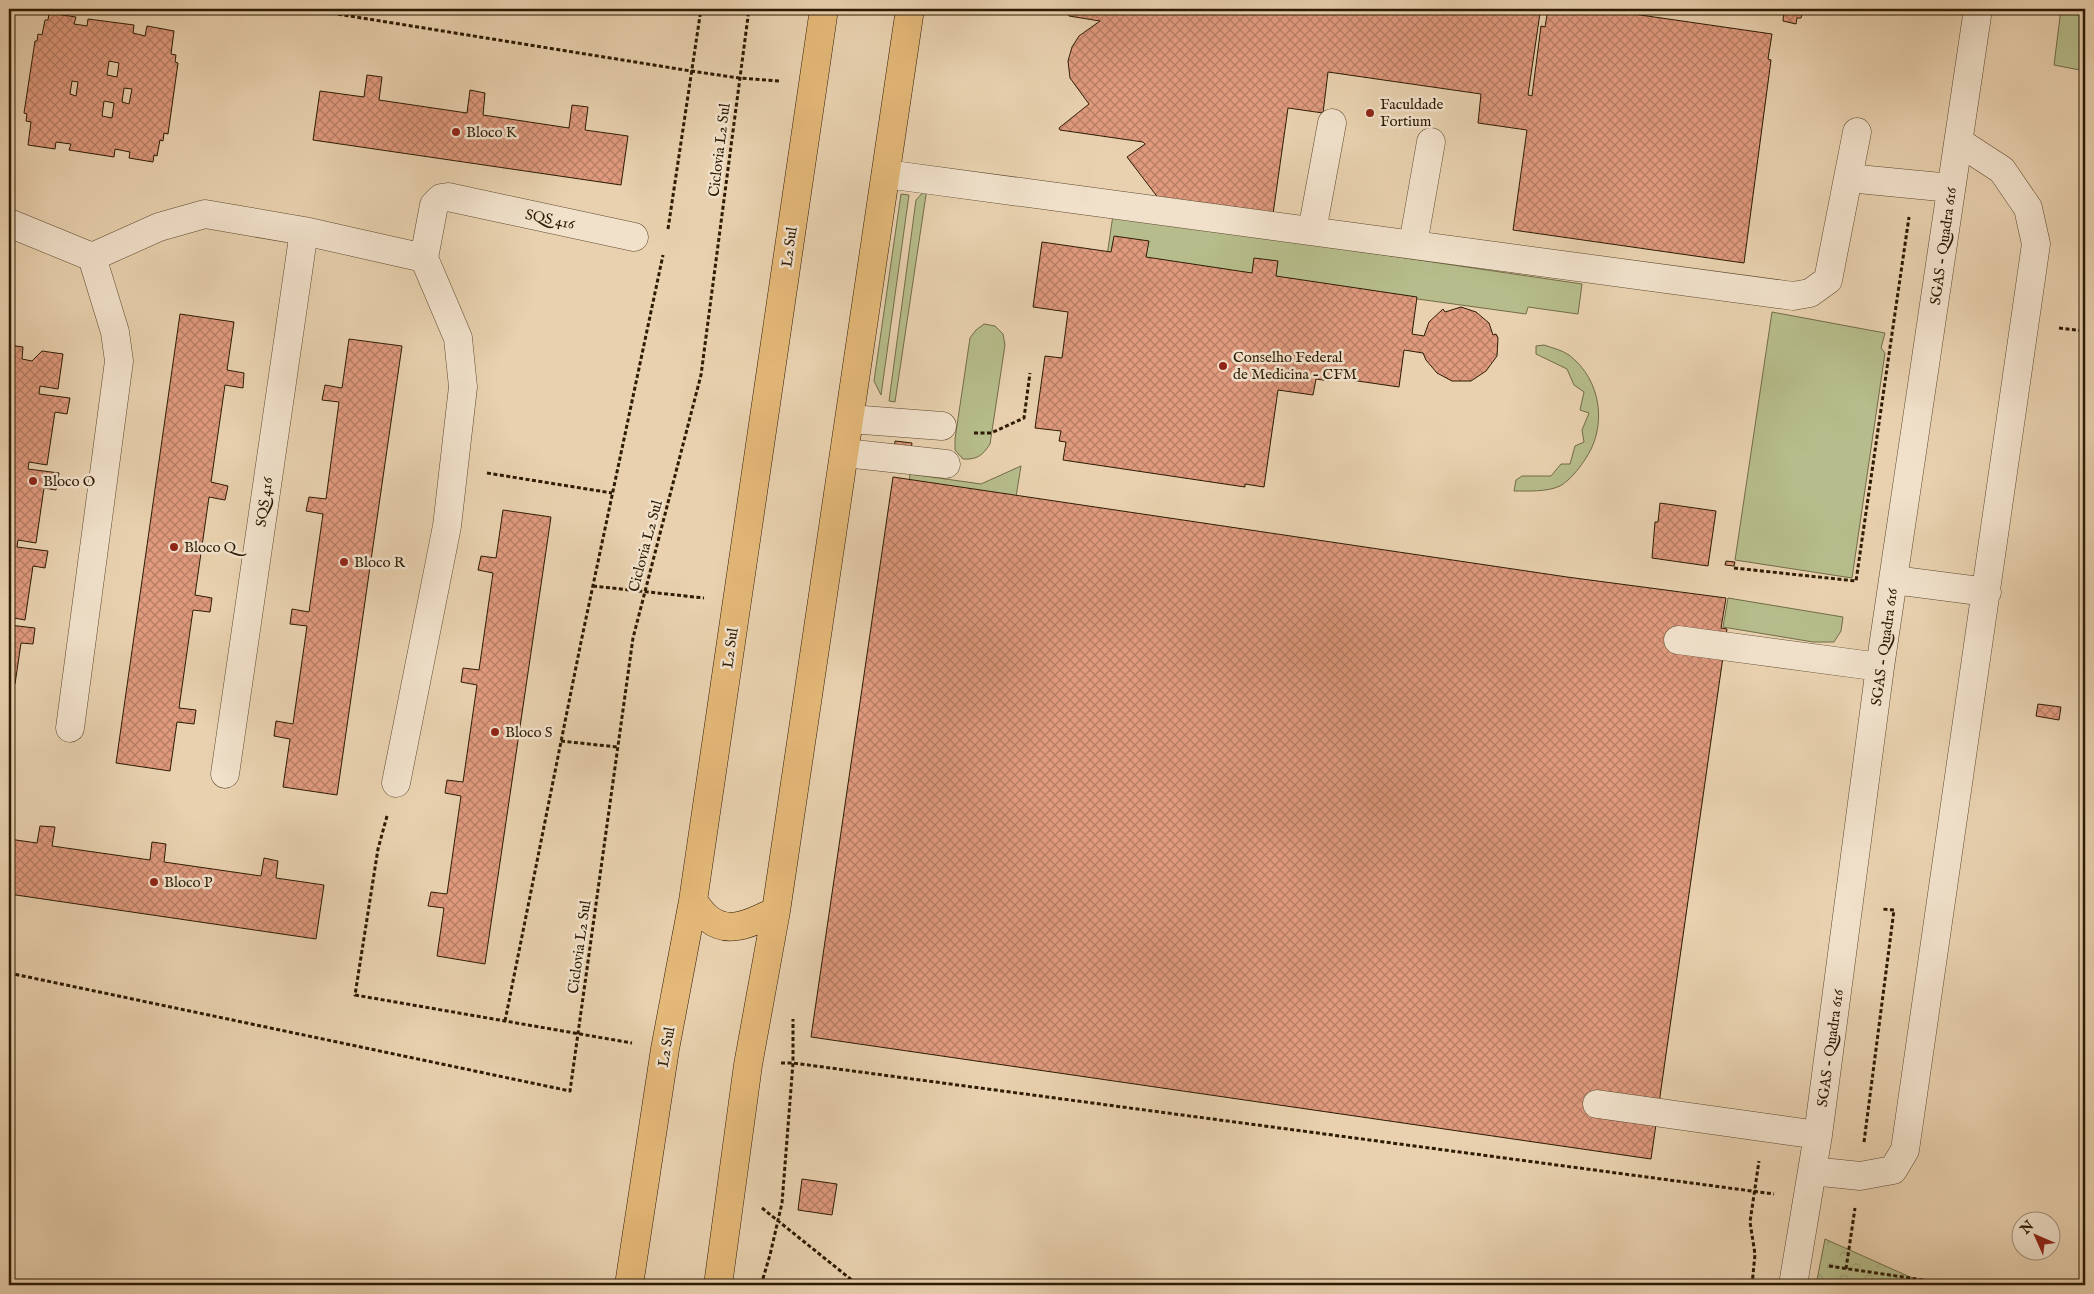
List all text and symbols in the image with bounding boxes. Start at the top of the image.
place label: Faculdade Fortium [1380,95,1444,131]
street label: Ciclovia L2 Sul [704,101,735,198]
marker: Faculdade Fortium [1364,107,1376,119]
place label: Bloco K [466,123,517,142]
marker: Bloco K [450,126,462,138]
street label: SGAS - Quadra 616 [1926,185,1961,306]
street label: SQS 416 [523,205,577,234]
street label: L2 Sul [777,225,802,268]
place label: Conselho Federal de Medicina - CFM [1233,348,1357,384]
marker: Conselho Federal de Medicina - CFM [1217,360,1229,372]
place label: Bloco O [43,472,95,491]
marker: Bloco O [27,475,39,487]
street label: SQS 416 [252,475,277,528]
street label: Ciclovia L2 Sul [624,497,667,594]
place label: Bloco Q [184,538,247,557]
marker: Bloco Q [168,541,180,553]
place label: Bloco R [354,553,406,572]
marker: Bloco R [338,556,350,568]
street label: SGAS - Quadra 616 [1867,586,1902,707]
street label: L2 Sul [718,626,743,669]
place label: Bloco S [505,723,553,742]
marker: Bloco S [489,726,501,738]
place label: Bloco P [164,873,213,892]
marker: Bloco P [148,876,160,888]
street label: Ciclovia L2 Sul [564,898,596,995]
street label: SGAS - Quadra 616 [1813,987,1848,1108]
street label: L2 Sul [654,1025,680,1069]
north arrow [2012,1212,2062,1262]
text: N [2016,1217,2038,1239]

